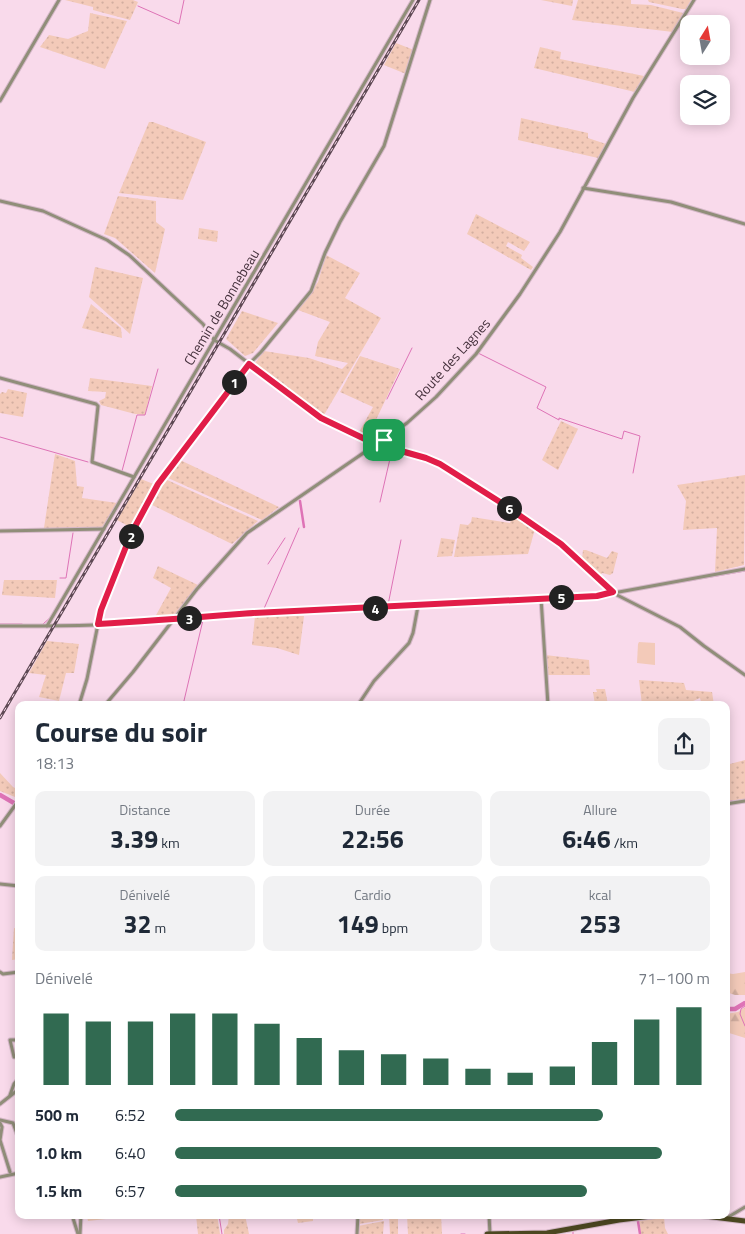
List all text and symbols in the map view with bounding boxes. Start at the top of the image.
north arrow [680,15,730,65]
map controls [680,15,730,125]
button: layers [680,75,730,125]
street label: Chemin de Bonnebeau [178,245,264,369]
street label: Route des Lagnes [409,313,495,405]
pin: 1 [222,370,246,394]
text: 1 [231,372,238,393]
pin [363,419,405,461]
icon: arrive [370,426,398,454]
pin: 6 [496,496,522,520]
text: 6 [506,498,513,519]
pin: 2 [118,524,144,548]
text: 2 [128,526,135,547]
pin: 5 [548,584,574,610]
text: 5 [558,587,565,608]
pin: 4 [362,596,388,620]
text: 4 [372,598,379,619]
pin: 3 [176,606,202,630]
text: 3 [186,608,193,629]
text: Course du soir [35,710,207,753]
button: share [658,718,710,770]
text: 18:13 [35,751,74,775]
text: Distance [119,799,170,820]
text: Durée [355,799,390,820]
text: Allure [583,799,617,820]
text: 3.39 [110,820,158,858]
text: 22:56 [341,820,404,858]
text: 6:46 [562,820,611,858]
text: km [158,832,180,853]
text: /km [611,832,638,853]
text: Dénivelé [119,884,170,905]
text: Cardio [354,884,391,905]
text: kcal [589,884,612,905]
text: 32 [123,905,151,943]
text: 149 [337,905,379,943]
text: 253 [579,905,621,943]
text: m [151,917,166,938]
text: bpm [379,917,408,938]
text: Dénivelé [35,966,93,990]
text: 71–100 m [638,966,710,990]
text: 500 m [35,1103,79,1127]
text: 6:52 [115,1103,145,1127]
text: 1.0 km [35,1141,82,1165]
text: 6:40 [115,1141,145,1165]
text: 1.5 km [35,1179,82,1203]
text: 6:57 [115,1179,145,1203]

